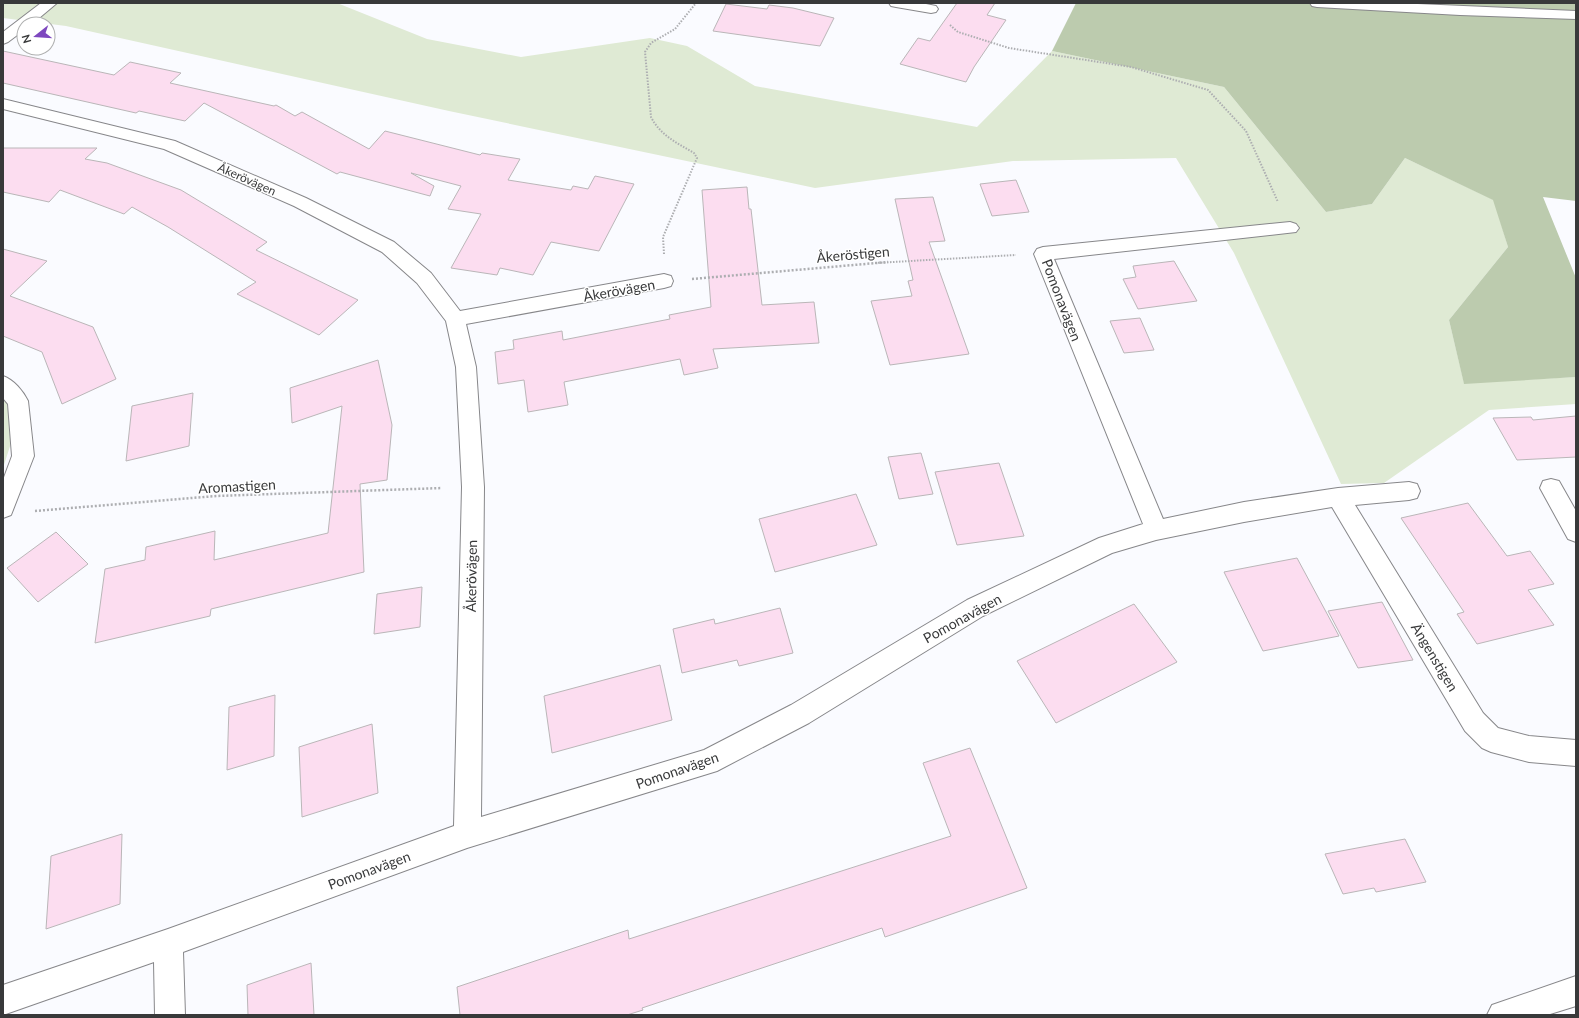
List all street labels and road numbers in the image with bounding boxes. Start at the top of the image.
street label: Åkerövägen [216,160,278,198]
street label: Åkeröstigen [816,242,890,266]
street label: Pomonavägen [1039,257,1085,343]
street label: Åkerövägen [582,275,656,305]
street label: Aromastigen [198,475,276,497]
street label: Åkerövägen [462,540,480,612]
street label: Pomonavägen [920,590,1004,646]
street label: Ängenstigen [1408,620,1462,694]
street label: Pomonavägen [633,748,721,792]
street label: Pomonavägen [325,847,413,893]

